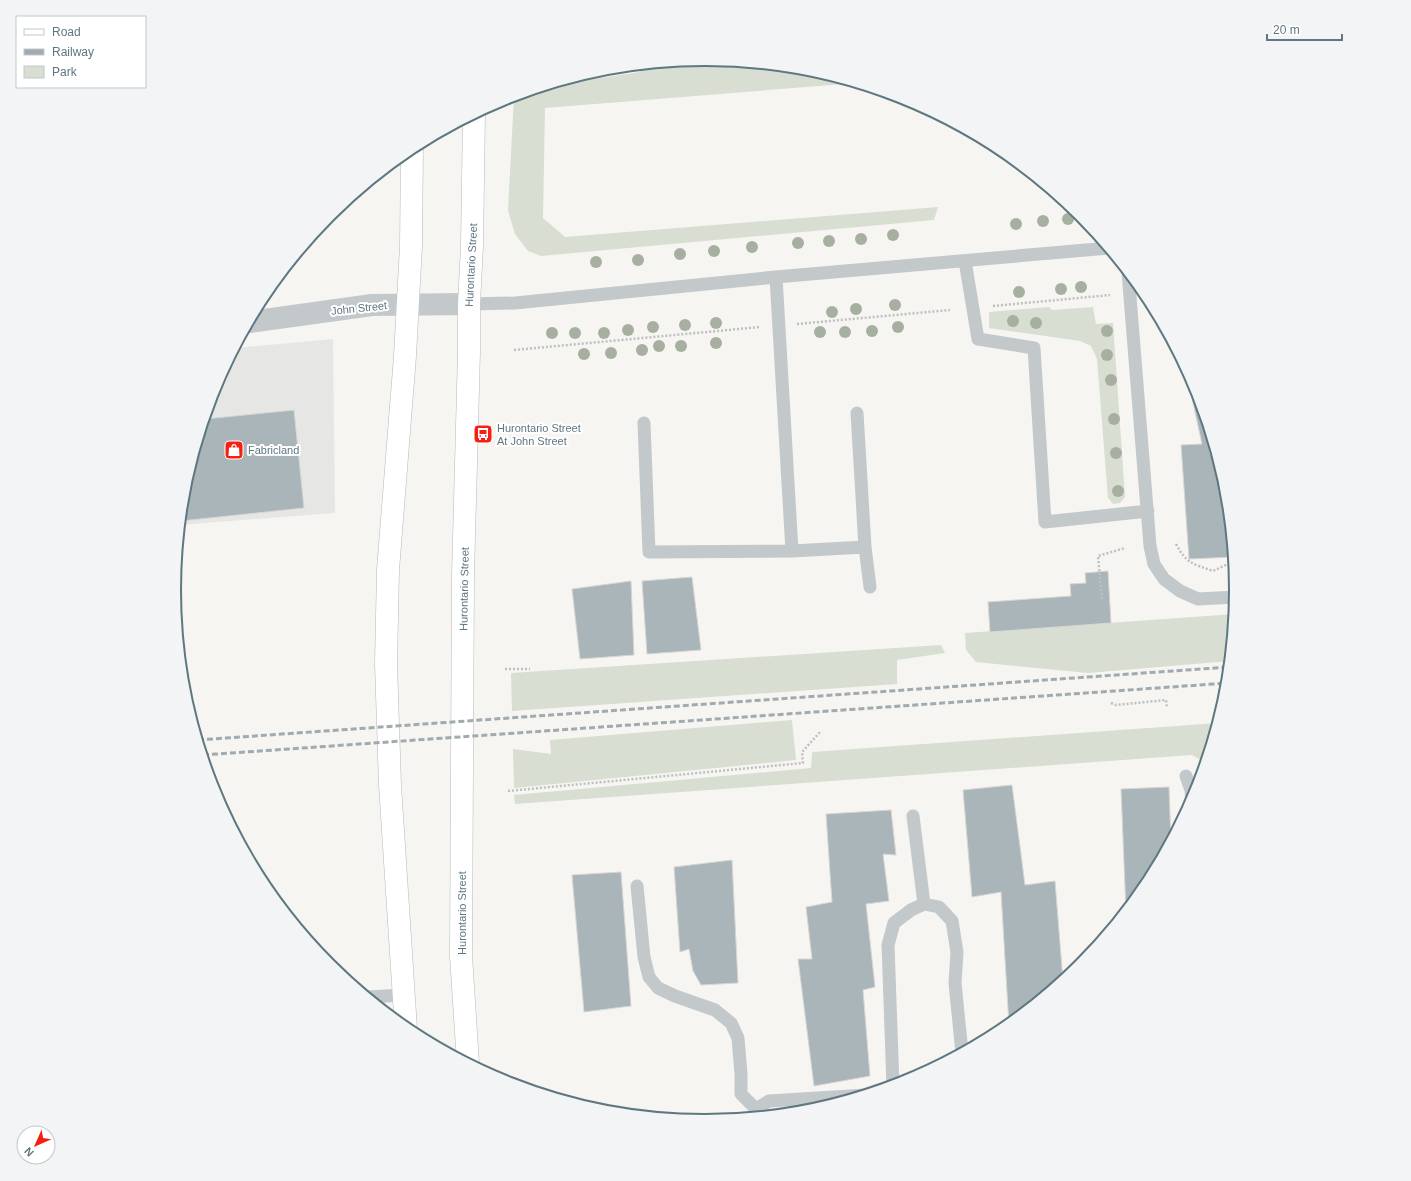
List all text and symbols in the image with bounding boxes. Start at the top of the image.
legend [16,16,146,88]
scale bar [1267,16,1342,42]
text: 20 m [1273,23,1300,37]
text: Road [52,25,81,39]
text: Railway [52,45,94,59]
text: Park [52,65,78,79]
street label: Hurontario Street [463,223,479,307]
street label: John Street [330,299,388,317]
place label: Hurontario Street At John Street [497,422,581,447]
bus stop icon: Hurontario Street At John Street [472,423,494,445]
shop icon: Fabricland [223,439,245,461]
place label: Fabricland [248,444,299,456]
street label: Hurontario Street [457,547,471,631]
street label: Hurontario Street [456,871,468,955]
north arrow [16,1125,56,1165]
text: N [22,1145,36,1159]

